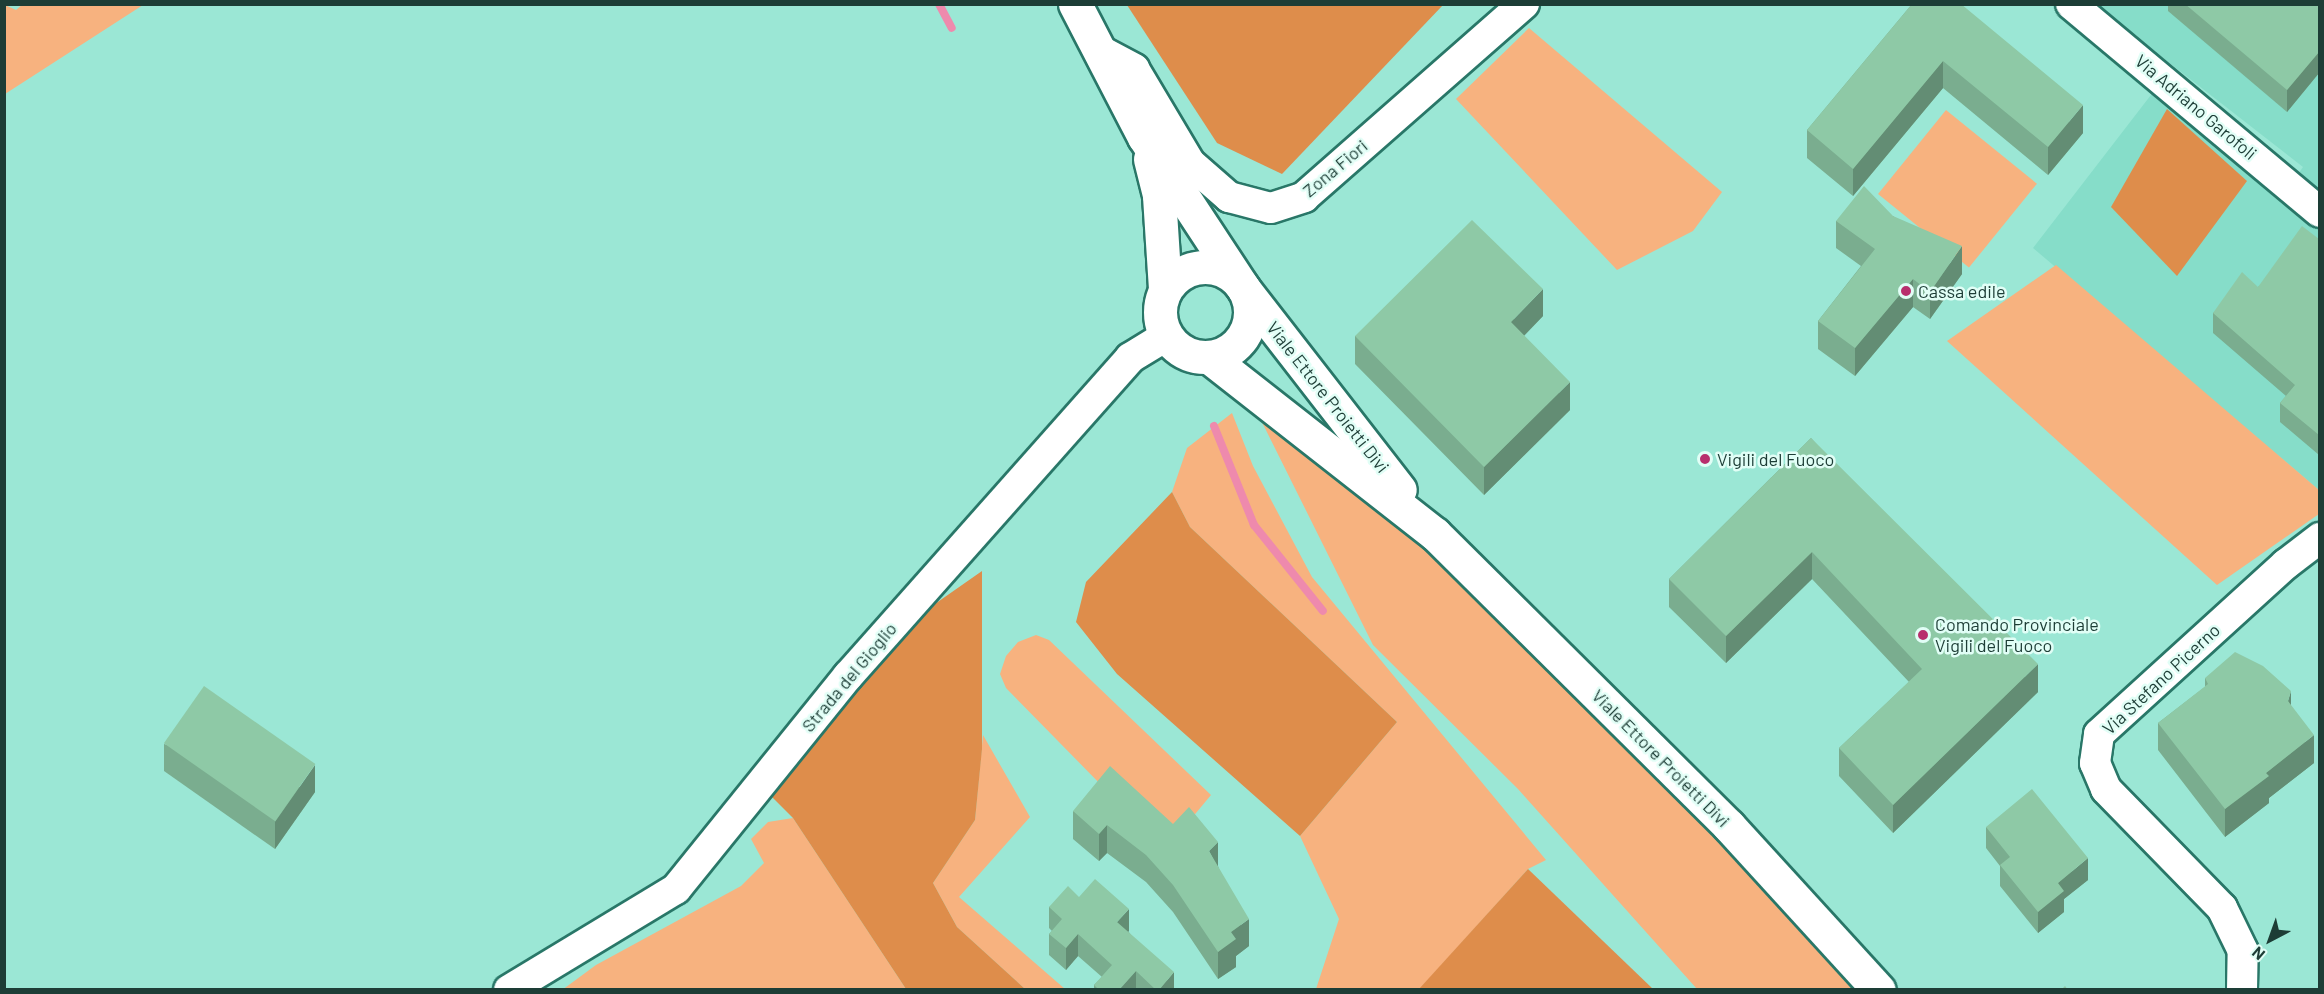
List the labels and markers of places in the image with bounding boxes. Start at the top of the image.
place label: Cassa edile [1918,280,2006,302]
marker: Cassa edile [1899,284,1913,298]
place label: Vigili del Fuoco [1717,448,1834,470]
marker: Vigili del Fuoco [1698,452,1712,466]
place label: Comando Provinciale Vigili del Fuoco [1935,614,2099,656]
marker: Comando Provinciale Vigili del Fuoco [1916,628,1930,642]

